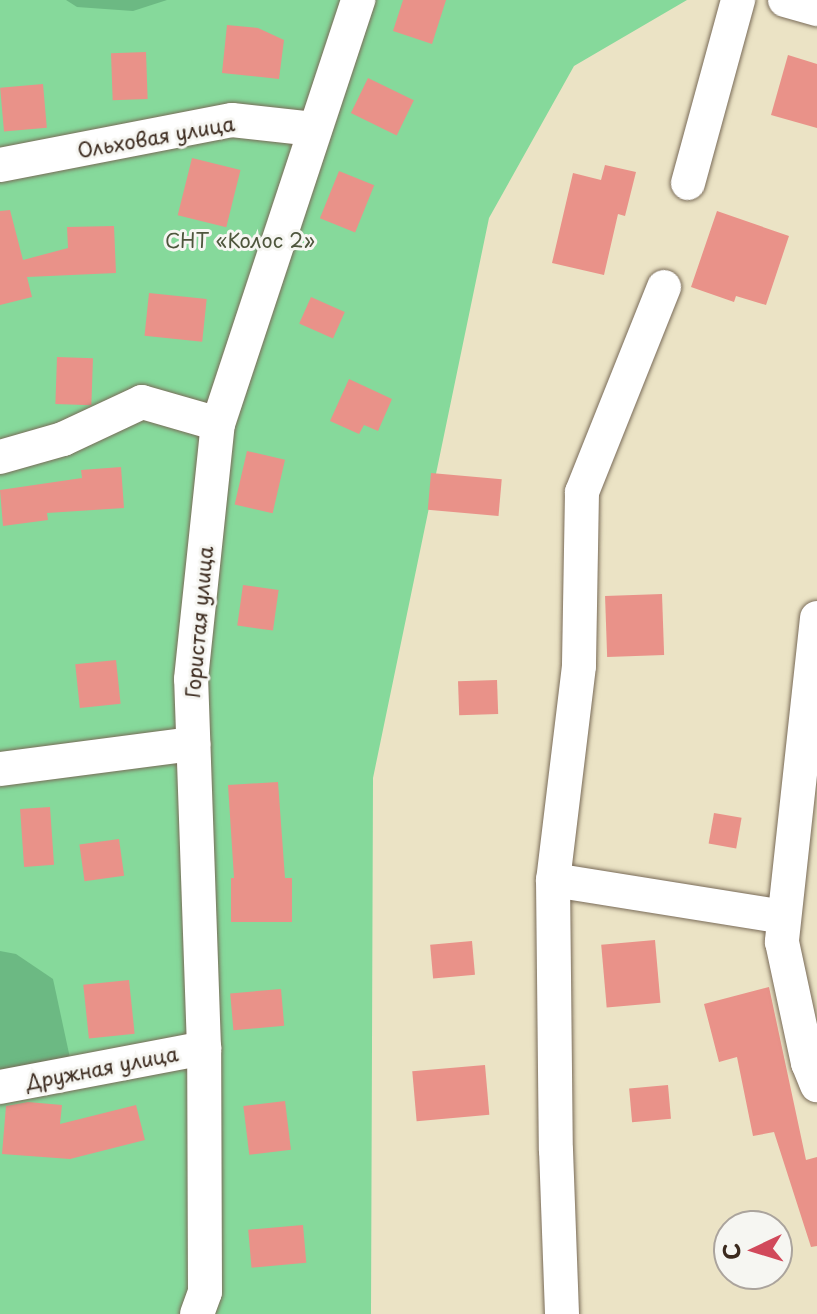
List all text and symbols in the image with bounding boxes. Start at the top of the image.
street label: Ольховая улица [75,111,237,163]
park label: СНТ «Колос 2» [166,228,314,252]
street label: Гористая улица [180,545,218,699]
street label: Дружная улица [23,1041,181,1095]
north arrow [713,1210,793,1290]
text: С [714,1242,748,1261]

